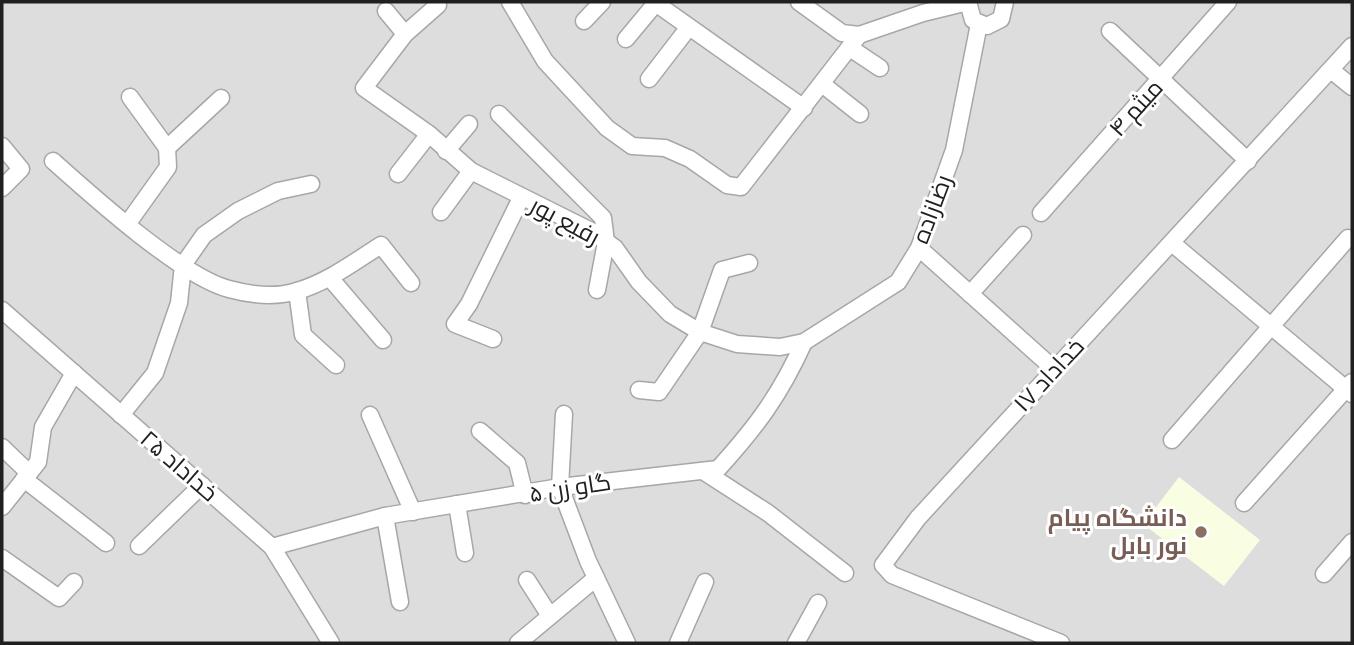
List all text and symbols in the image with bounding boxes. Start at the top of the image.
street label: میثم ۴ [1101,72,1170,144]
street label: رضازاده [903,170,959,248]
street label: رفیع پور [523,187,606,253]
street label: خداداد ۱۷ [1006,330,1091,418]
street label: خداداد ۲۵ [134,422,225,508]
street label: گاو زن ۵ [526,465,613,509]
place label: دانشگاه پیام نور بابل [1048,501,1187,561]
marker: دانشگاه پیام نور بابل [1193,524,1209,540]

